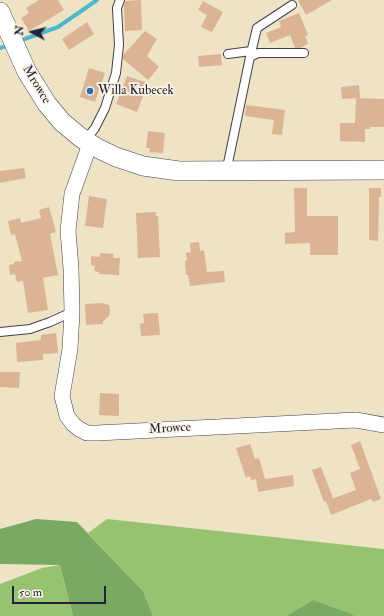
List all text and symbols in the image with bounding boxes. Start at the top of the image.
north arrow [12,12,52,52]
text: N [13,25,27,36]
street label: Mrowce [18,63,54,107]
place label: Willa Kubecek [98,83,174,99]
marker: Willa Kubecek [85,86,95,96]
street label: Mrowce [149,420,191,438]
scale bar [14,578,108,604]
text: 50 m [19,585,42,600]

